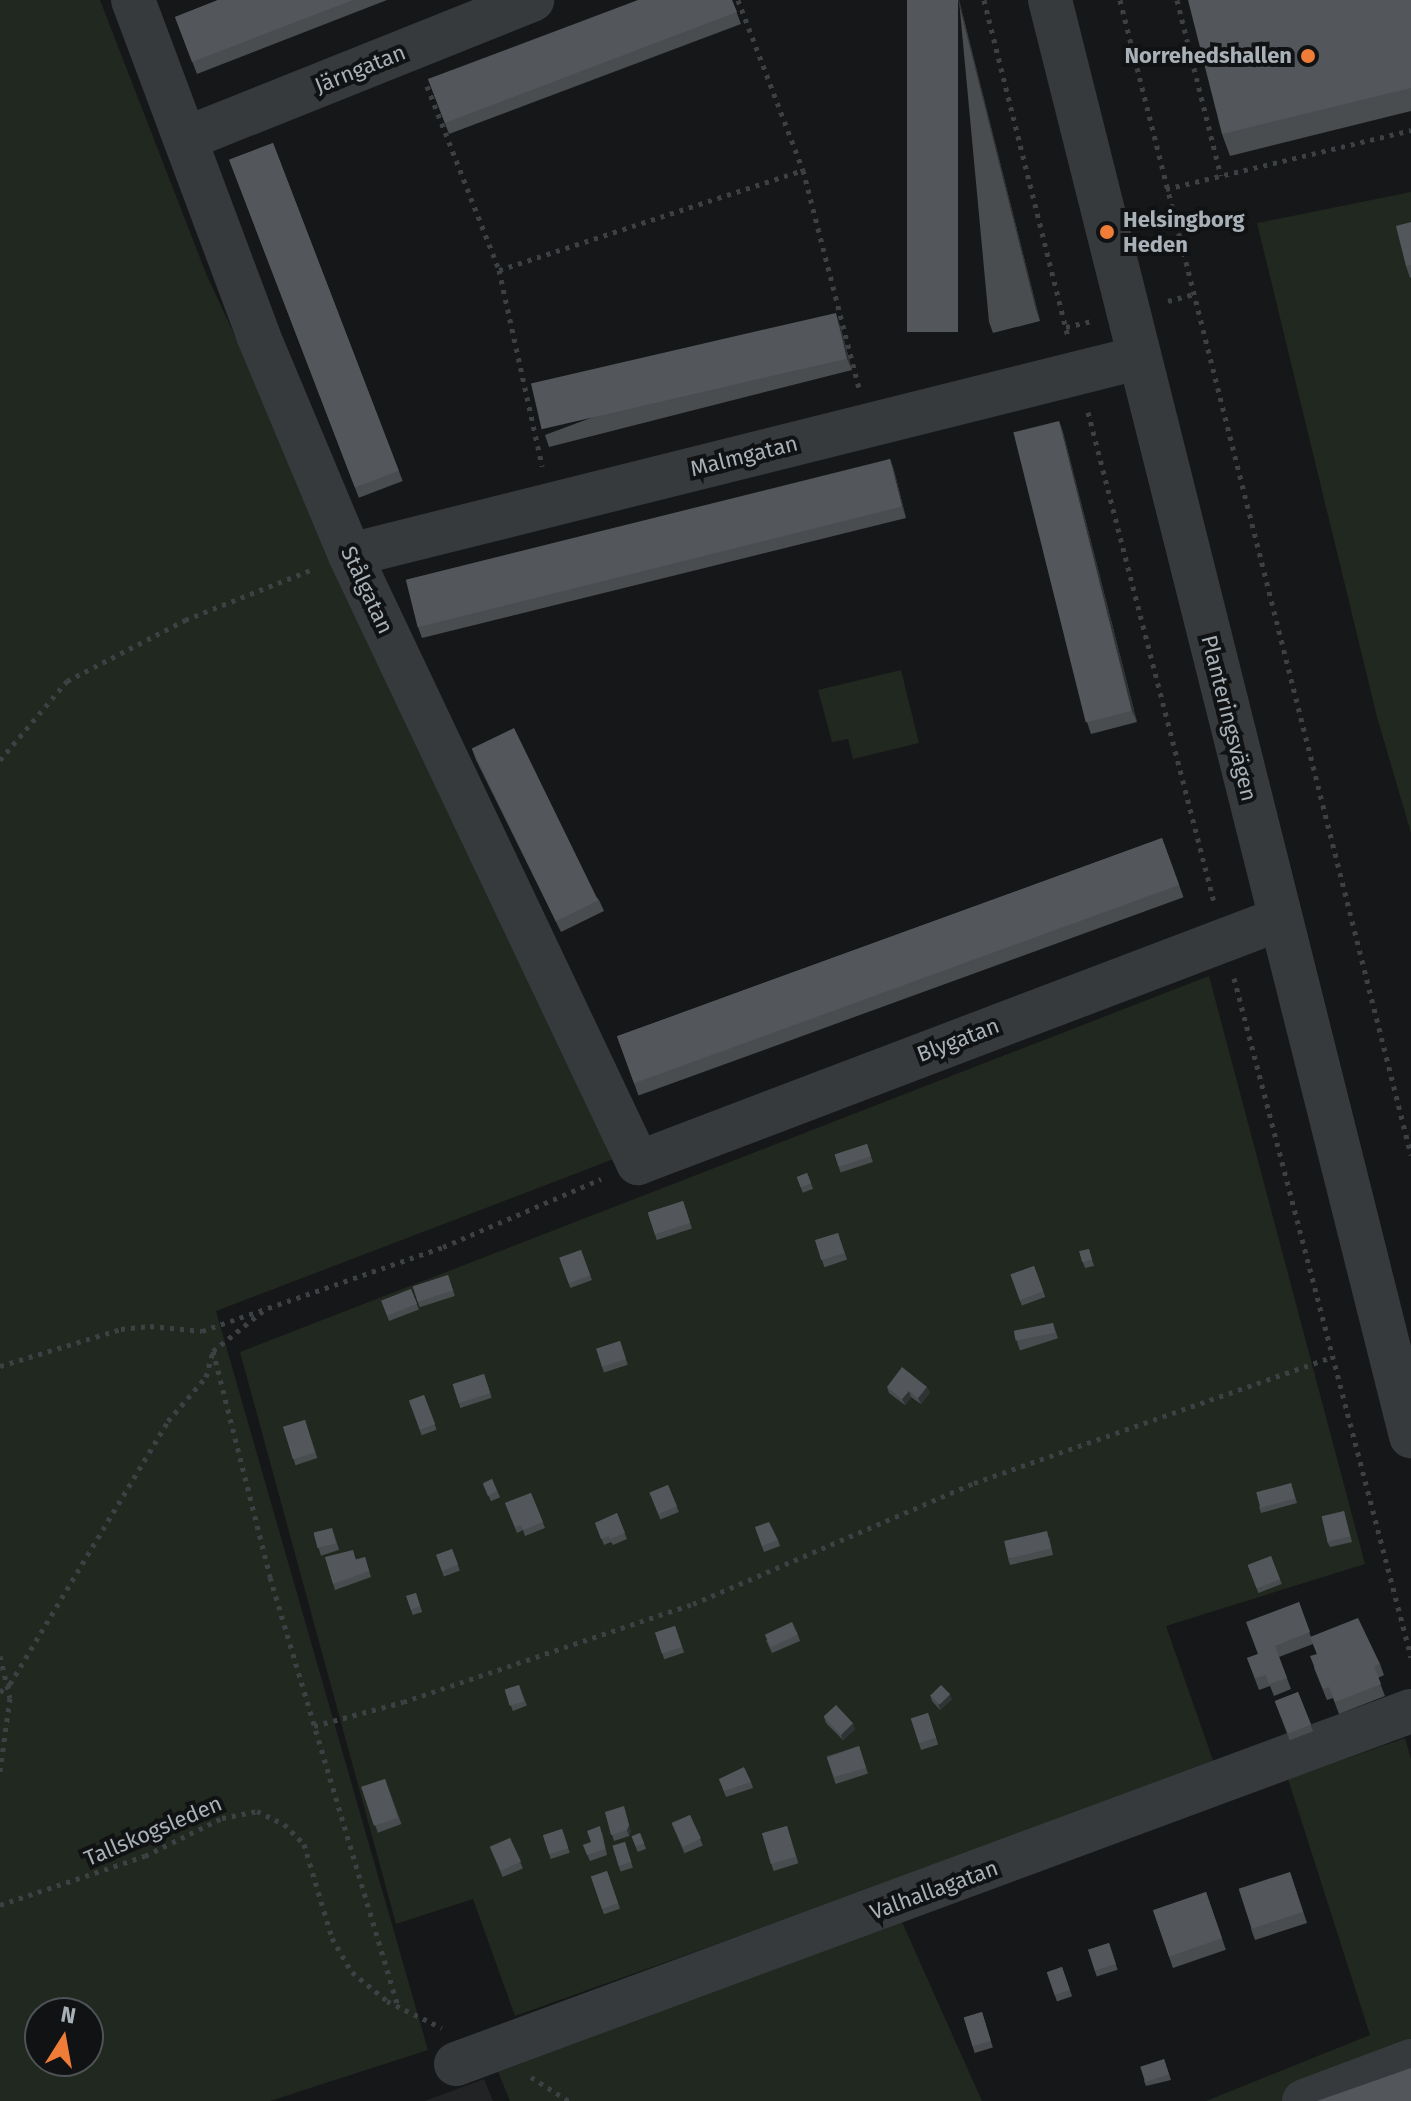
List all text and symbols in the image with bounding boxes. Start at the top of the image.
street label: Järngatan [311,39,409,99]
place label: Norrehedshallen [1124,43,1292,69]
marker: Norrehedshallen [1299,47,1317,65]
place label: Helsingborg Heden [1123,206,1245,258]
marker: Helsingborg Heden [1098,223,1116,241]
street label: Malmgatan [688,430,800,482]
street label: Stålgatan [335,542,399,638]
street label: Planteringsvägen [1196,632,1262,804]
street label: Blygatan [913,1012,1003,1068]
street label: Tallskogsleden [80,1790,226,1872]
street label: Valhallagatan [866,1855,1002,1925]
north arrow [24,1997,104,2077]
text: N [59,2000,78,2030]

